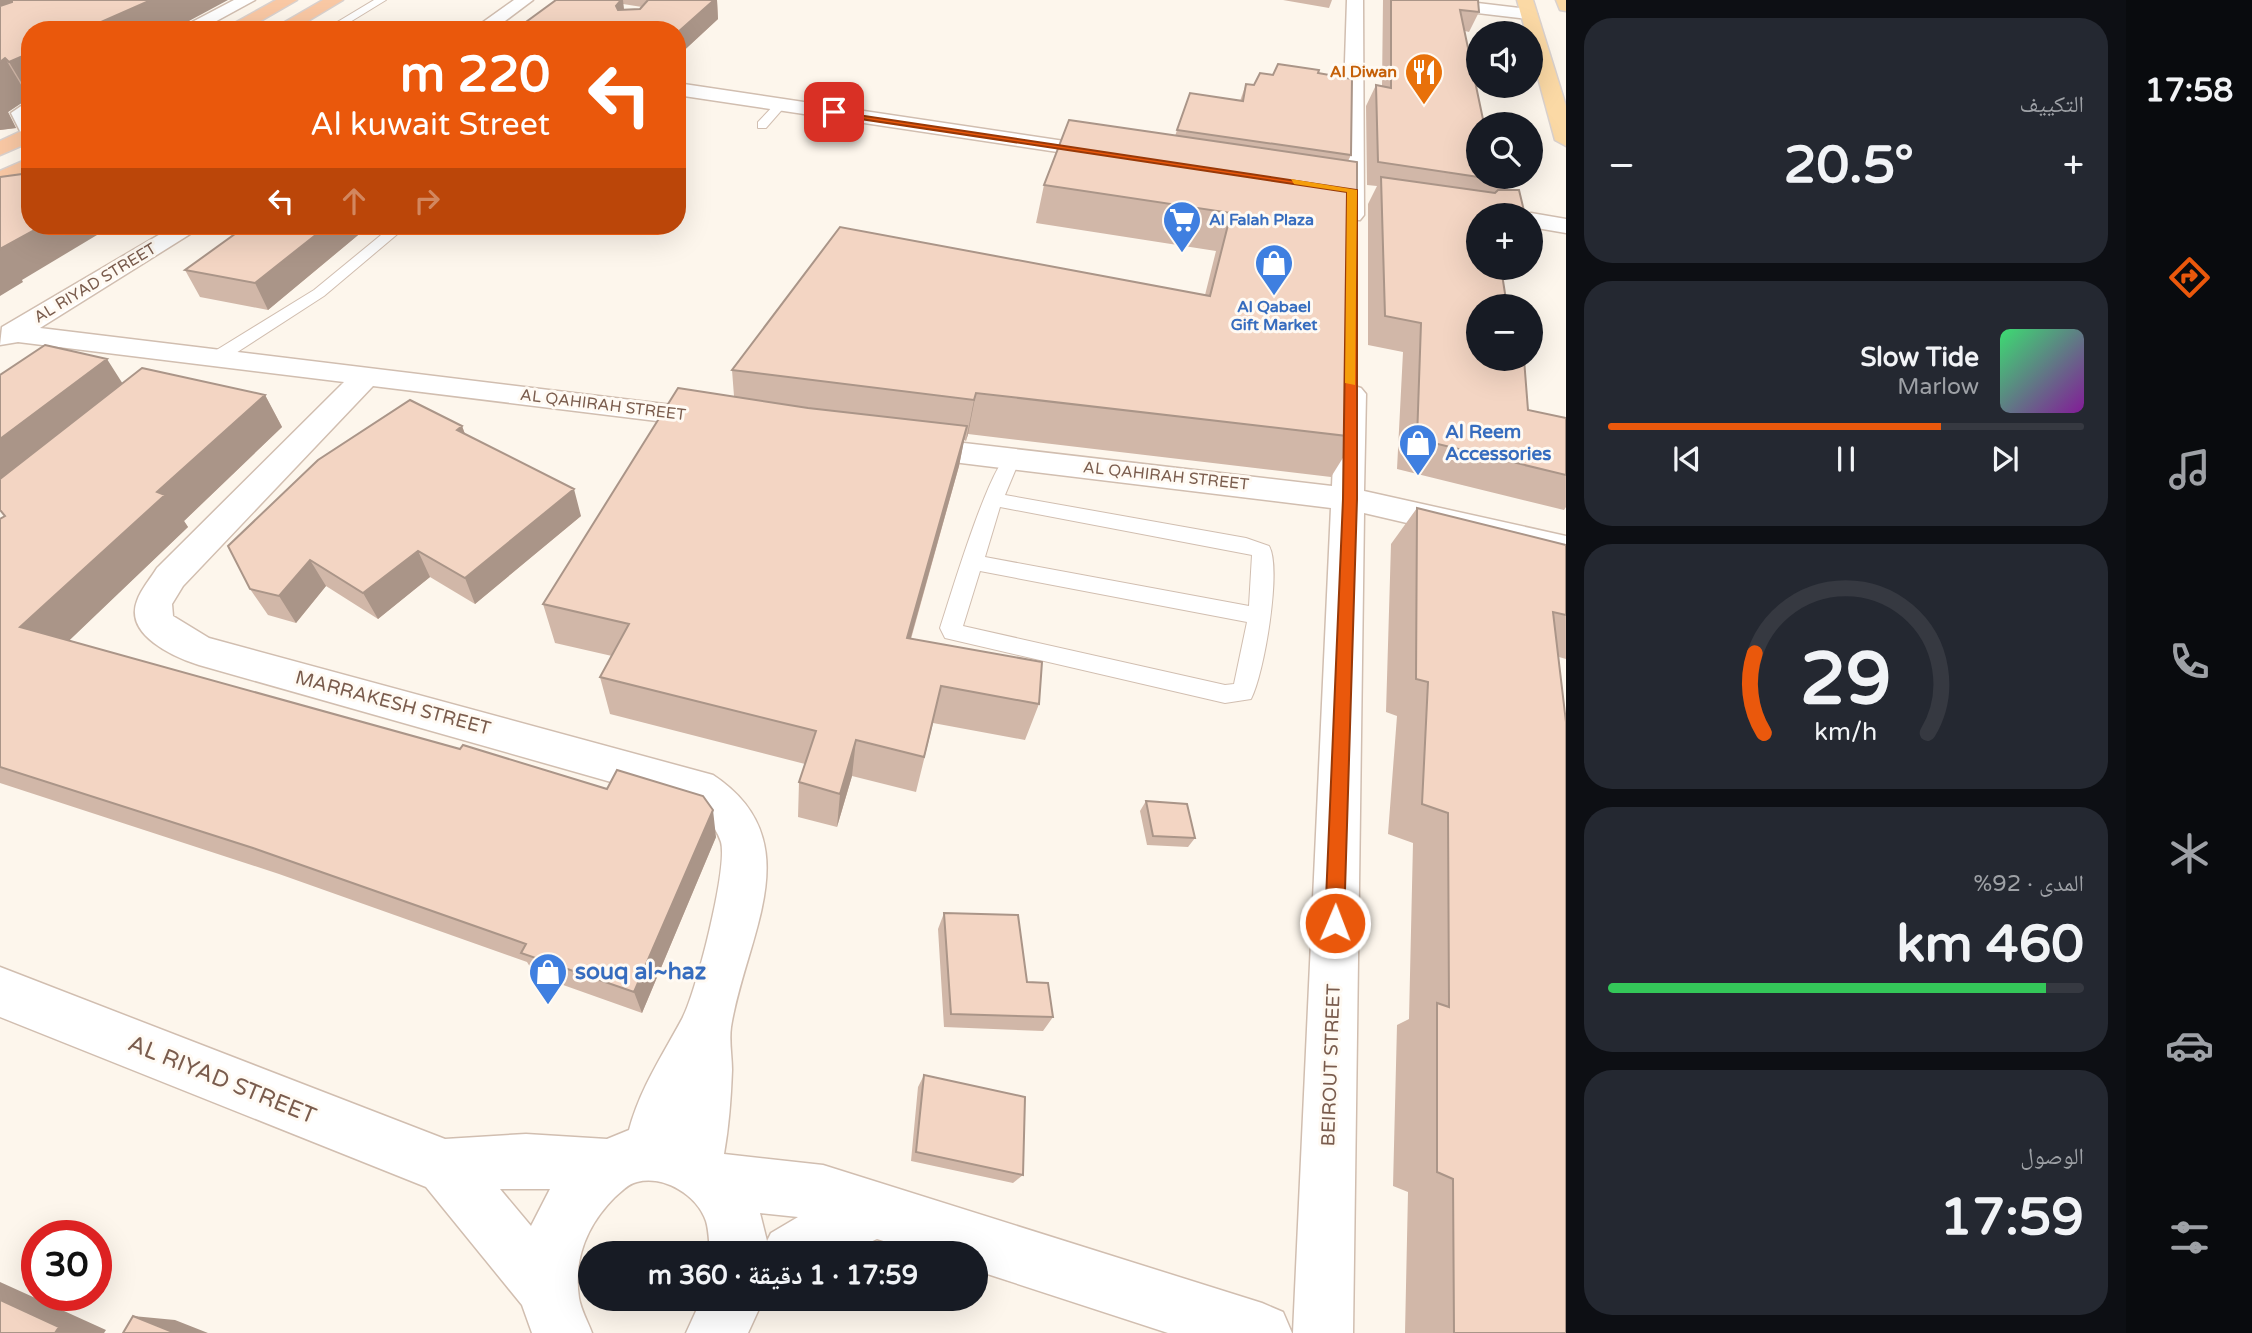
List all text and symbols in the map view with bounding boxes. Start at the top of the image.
map controls [1466,21,1543,371]
button: sound [1466,21,1543,98]
text: 220 m [400,46,550,105]
icon: left [574,49,665,140]
restaurant icon: Al Diwan [1403,51,1445,106]
place label: Al Diwan [1330,62,1397,82]
text: 17:58 [2145,72,2233,110]
pin [804,82,864,142]
text: التكييف [2019,91,2084,119]
icon: arrive [815,93,853,131]
text: Al kuwait Street [310,106,550,144]
button: search [1466,112,1543,189]
text: 20.5° [1784,134,1914,197]
text: − [1608,143,1635,189]
text: + [2063,143,2084,189]
icon: left [262,182,300,220]
icon: ahead [335,182,373,220]
icon: right [408,182,446,220]
supermarket icon: Al Falah Plaza [1161,199,1203,254]
button: + [1466,203,1543,280]
place label: Al Falah Plaza [1209,210,1314,230]
street label: AL RIYAD STREET [30,238,160,327]
shop icon: Al Qabael Gift Market [1253,242,1295,297]
icon: directions [2165,253,2214,302]
button: − [1466,294,1543,371]
place label: Al Qabael Gift Market [1231,297,1318,335]
text: Slow Tide [1861,342,1979,373]
text: Marlow [1897,373,1979,401]
street label: AL QAHIRAH STREET [519,385,687,425]
place label: Al Reem Accessories [1445,421,1551,465]
shop icon: Al Reem Accessories [1397,422,1439,477]
icon: previous [1668,440,1706,478]
icon: pause [1827,440,1865,478]
icon: next [1986,440,2024,478]
icon: music [2165,445,2214,494]
street label: AL QAHIRAH STREET [1082,457,1250,495]
text: 29 [1800,636,1892,724]
icon: phone [2165,637,2214,686]
street label: MARRAKESH STREET [293,666,494,740]
text: km/h [1815,716,1877,746]
icon: climate [2165,829,2214,878]
text: المدى · 92% [1973,870,2084,898]
position arrow [1298,886,1372,960]
text: 460 km [1896,913,2084,976]
shop icon: souq al~haz [527,951,569,1006]
place label: souq al~haz [575,958,706,986]
street label: BEIROUT STREET [1317,983,1345,1147]
icon: car [2165,1021,2214,1070]
street label: AL RIYAD STREET [124,1030,320,1130]
text: الوصول [2020,1143,2084,1171]
text: 17:59 [1940,1186,2084,1249]
icon: filters [2165,1213,2214,1262]
speed limit sign: 30 [21,1220,112,1311]
text: 17:59 · 1 دقيقة · 360 m [648,1260,918,1291]

